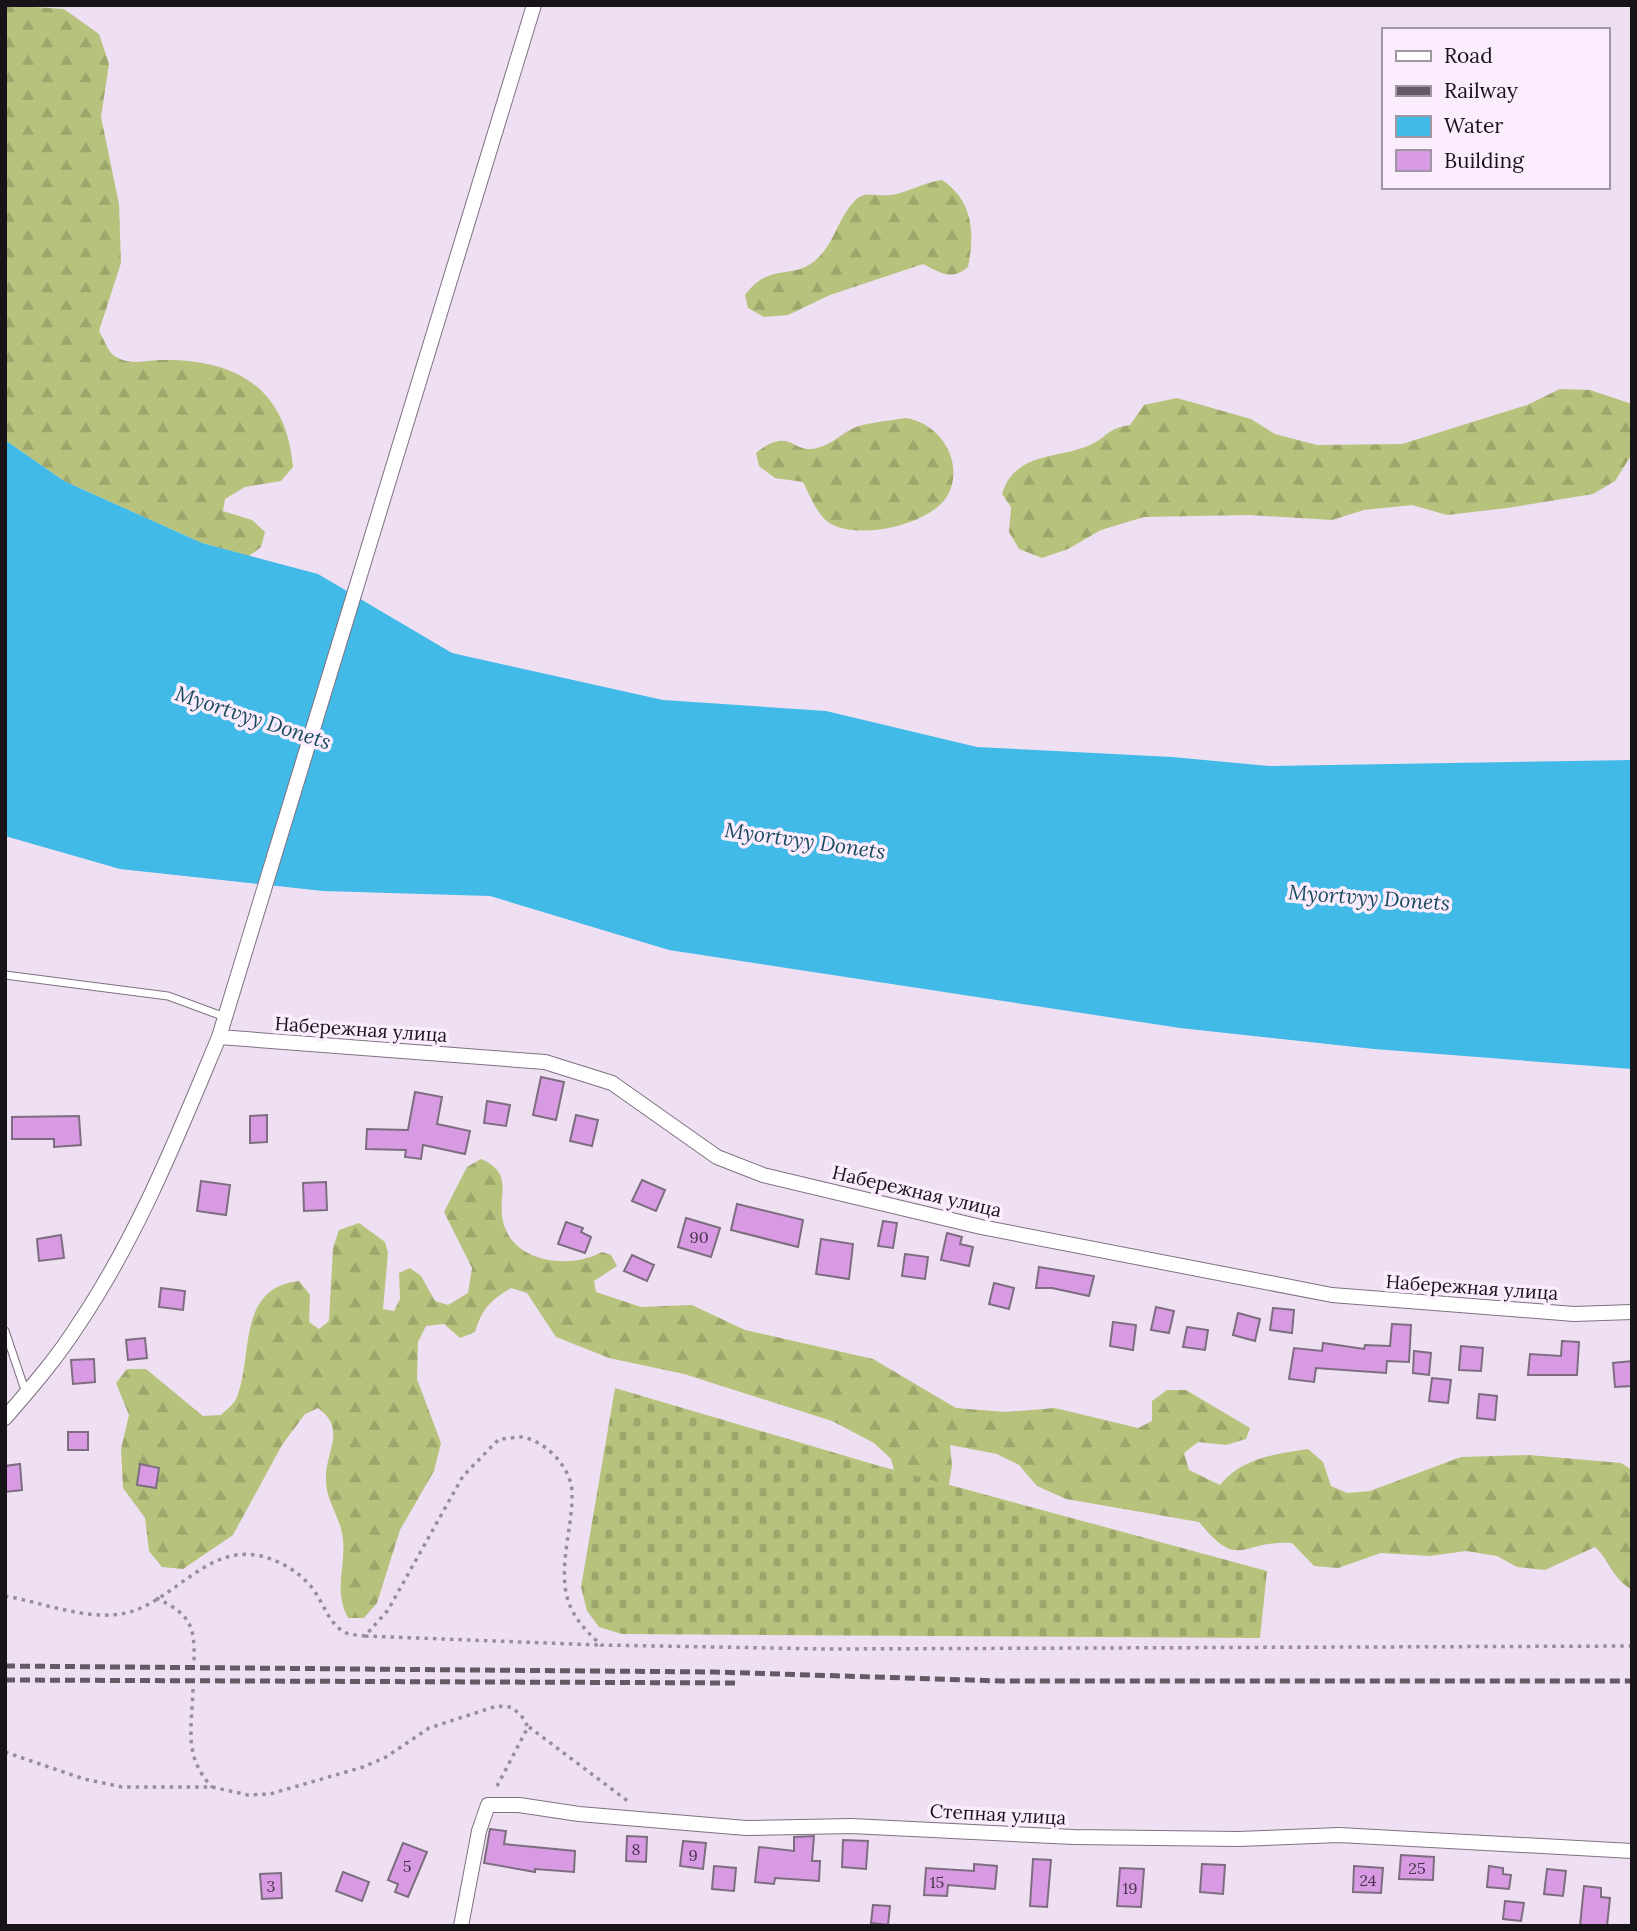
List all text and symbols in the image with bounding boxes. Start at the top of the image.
legend [1382,28,1609,189]
text: Road [1444,42,1493,69]
text: Railway [1444,77,1518,104]
text: Water [1444,112,1503,139]
text: Building [1444,147,1524,174]
water label: Myortvyy Donets [172,680,334,755]
water label: Myortvyy Donets [723,816,887,865]
water label: Myortvyy Donets [1287,878,1451,917]
street label: Набережная улица [274,1011,448,1047]
street label: Набережная улица [830,1160,1004,1222]
house number: 90 [689,1227,709,1247]
street label: Набережная улица [1385,1269,1559,1305]
street label: Степная улица [929,1798,1067,1830]
house number: 8 [632,1839,641,1859]
house number: 9 [688,1845,698,1865]
house number: 5 [403,1856,411,1876]
house number: 25 [1408,1858,1426,1878]
house number: 24 [1360,1870,1377,1890]
house number: 15 [930,1872,944,1892]
house number: 3 [267,1876,276,1896]
house number: 19 [1122,1878,1138,1898]

